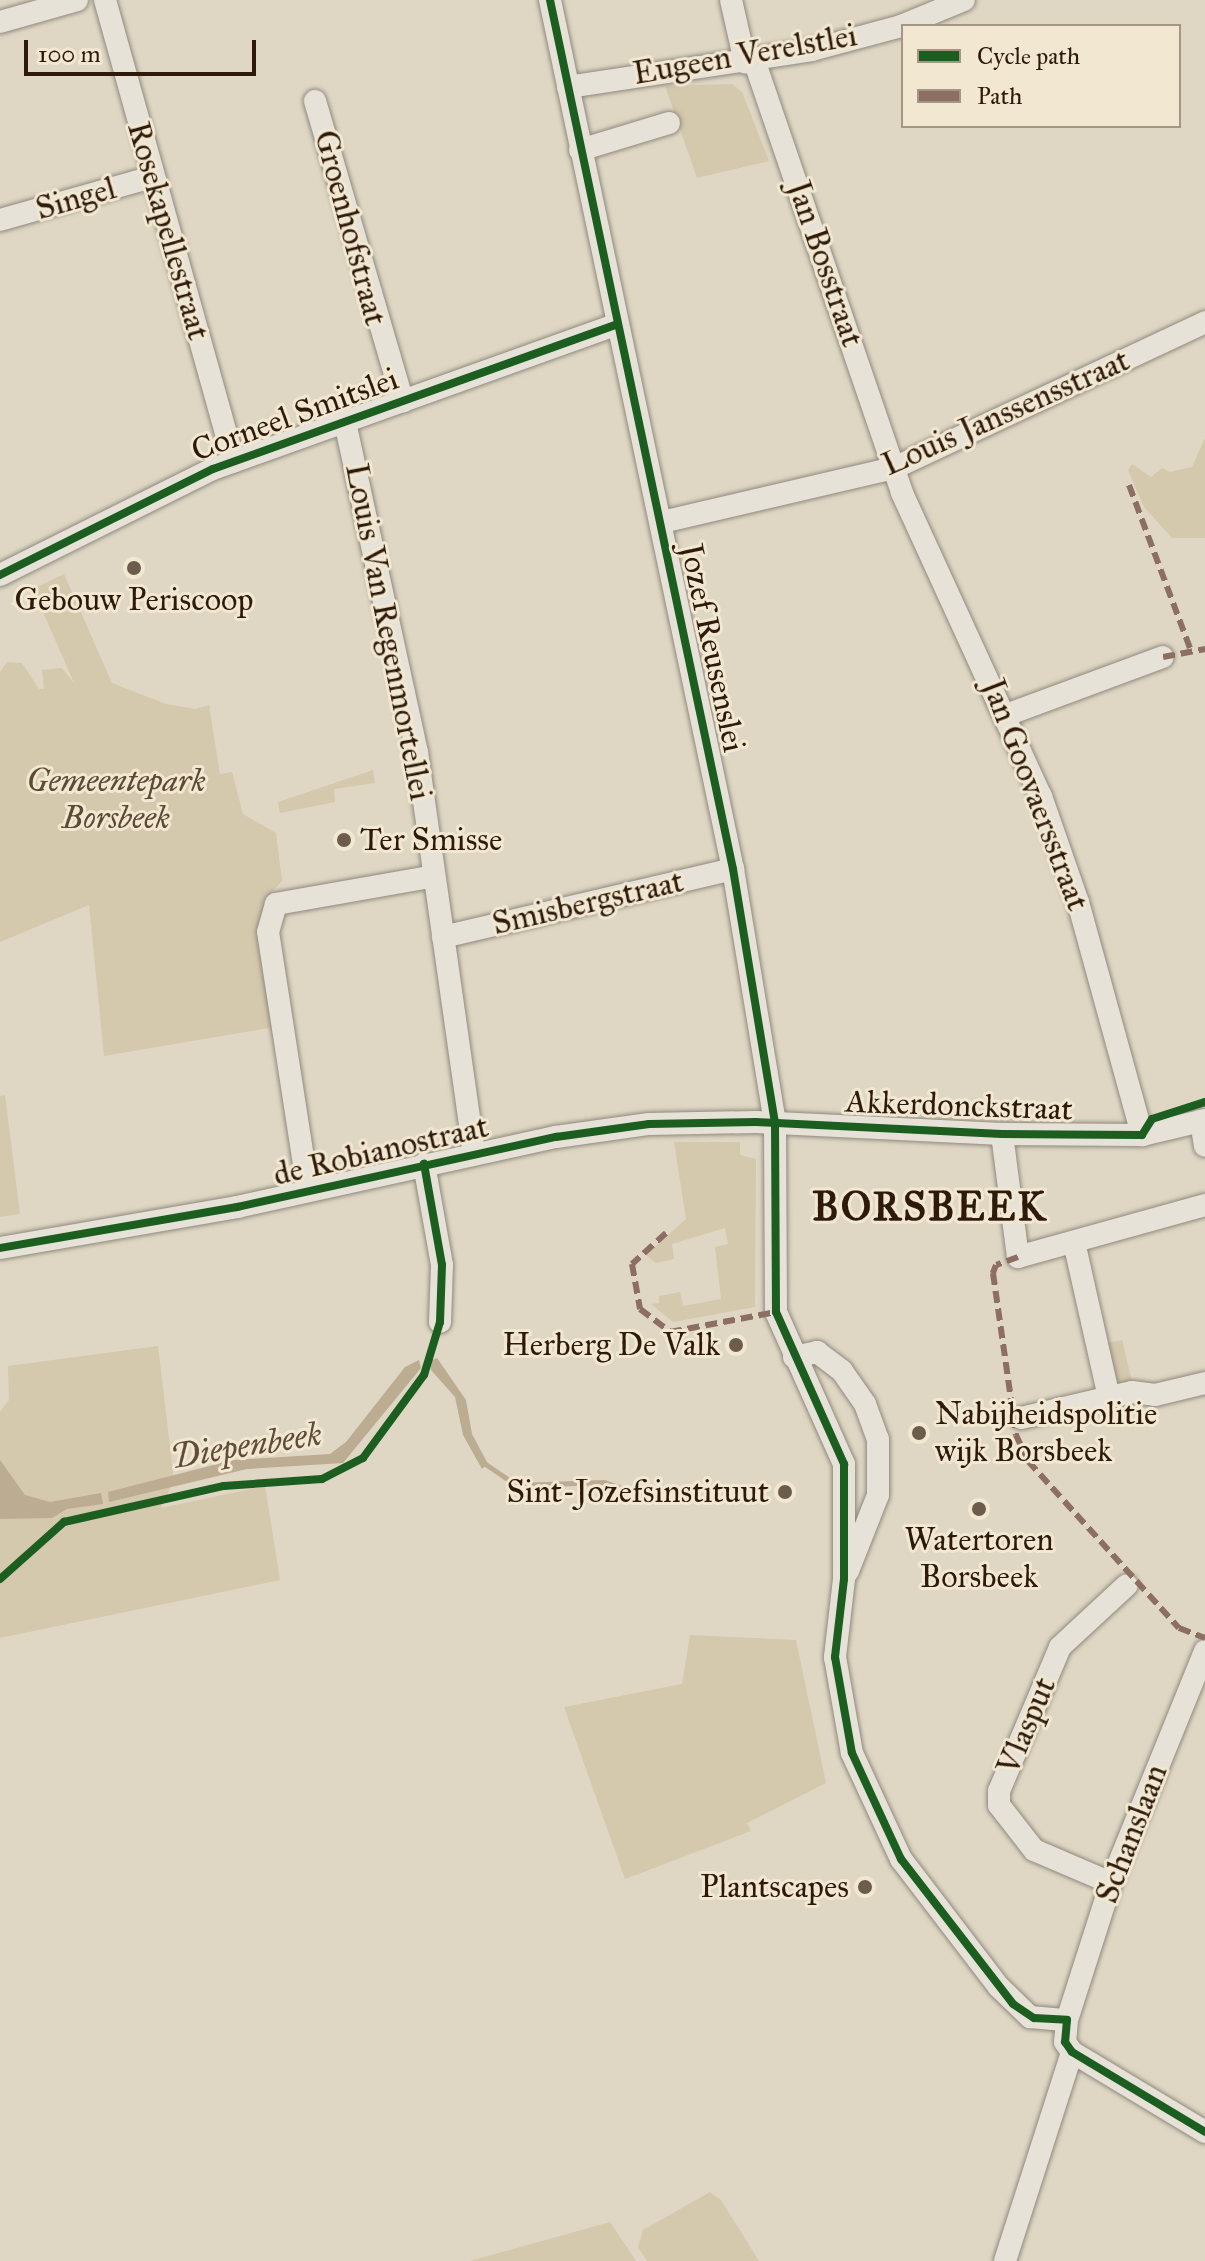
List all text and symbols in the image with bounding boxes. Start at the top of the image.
street label: Eugeen Verelstlei [630,16,860,94]
scale bar [28,24,260,74]
legend [901,24,1181,128]
text: 100 m [38,39,101,69]
text: Cycle path [977,41,1080,71]
text: Path [977,81,1022,111]
street label: Rosekapellestraat [119,118,217,344]
street label: Groenhofstraat [306,126,394,330]
street label: Singel [32,169,120,229]
street label: Jan Bosstraat [779,176,871,352]
street label: Louis Janssensstraat [876,341,1136,485]
street label: Corneel Smitslei [186,360,404,470]
street label: Louis Van Regenmortellei [337,460,439,804]
street label: Jozef Reusenslei [671,540,753,756]
marker: Gebouw Periscoop [125,559,143,577]
place label: Gebouw Periscoop [14,581,254,619]
street label: Jan Goovaersstraat [973,674,1097,916]
park label: Gemeentepark Borsbeek [26,763,206,838]
place label: Ter Smisse [360,821,502,859]
marker: Ter Smisse [335,831,353,849]
street label: Smisbergstraat [489,862,687,944]
street label: Akkerdonckstraat [845,1083,1073,1129]
street label: de Robianostraat [270,1108,492,1194]
district label: BORSBEEK [812,1183,1048,1231]
place label: Herberg De Valk [502,1326,720,1364]
marker: Herberg De Valk [727,1336,745,1354]
place label: Nabijheidspolitie wijk Borsbeek [935,1396,1157,1471]
water label: Diepenbeek [168,1413,324,1477]
marker: Nabijheidspolitie wijk Borsbeek [910,1424,928,1442]
place label: Sint-Jozefsinstituut [506,1473,769,1511]
marker: Sint-Jozefsinstituut [776,1483,794,1501]
marker: Watertoren Borsbeek [970,1500,988,1518]
place label: Watertoren Borsbeek [904,1522,1054,1597]
street label: Vlasput [989,1672,1065,1780]
street label: Schanslaan [1088,1759,1176,1909]
place label: Plantscapes [700,1868,849,1906]
marker: Plantscapes [856,1878,874,1896]

